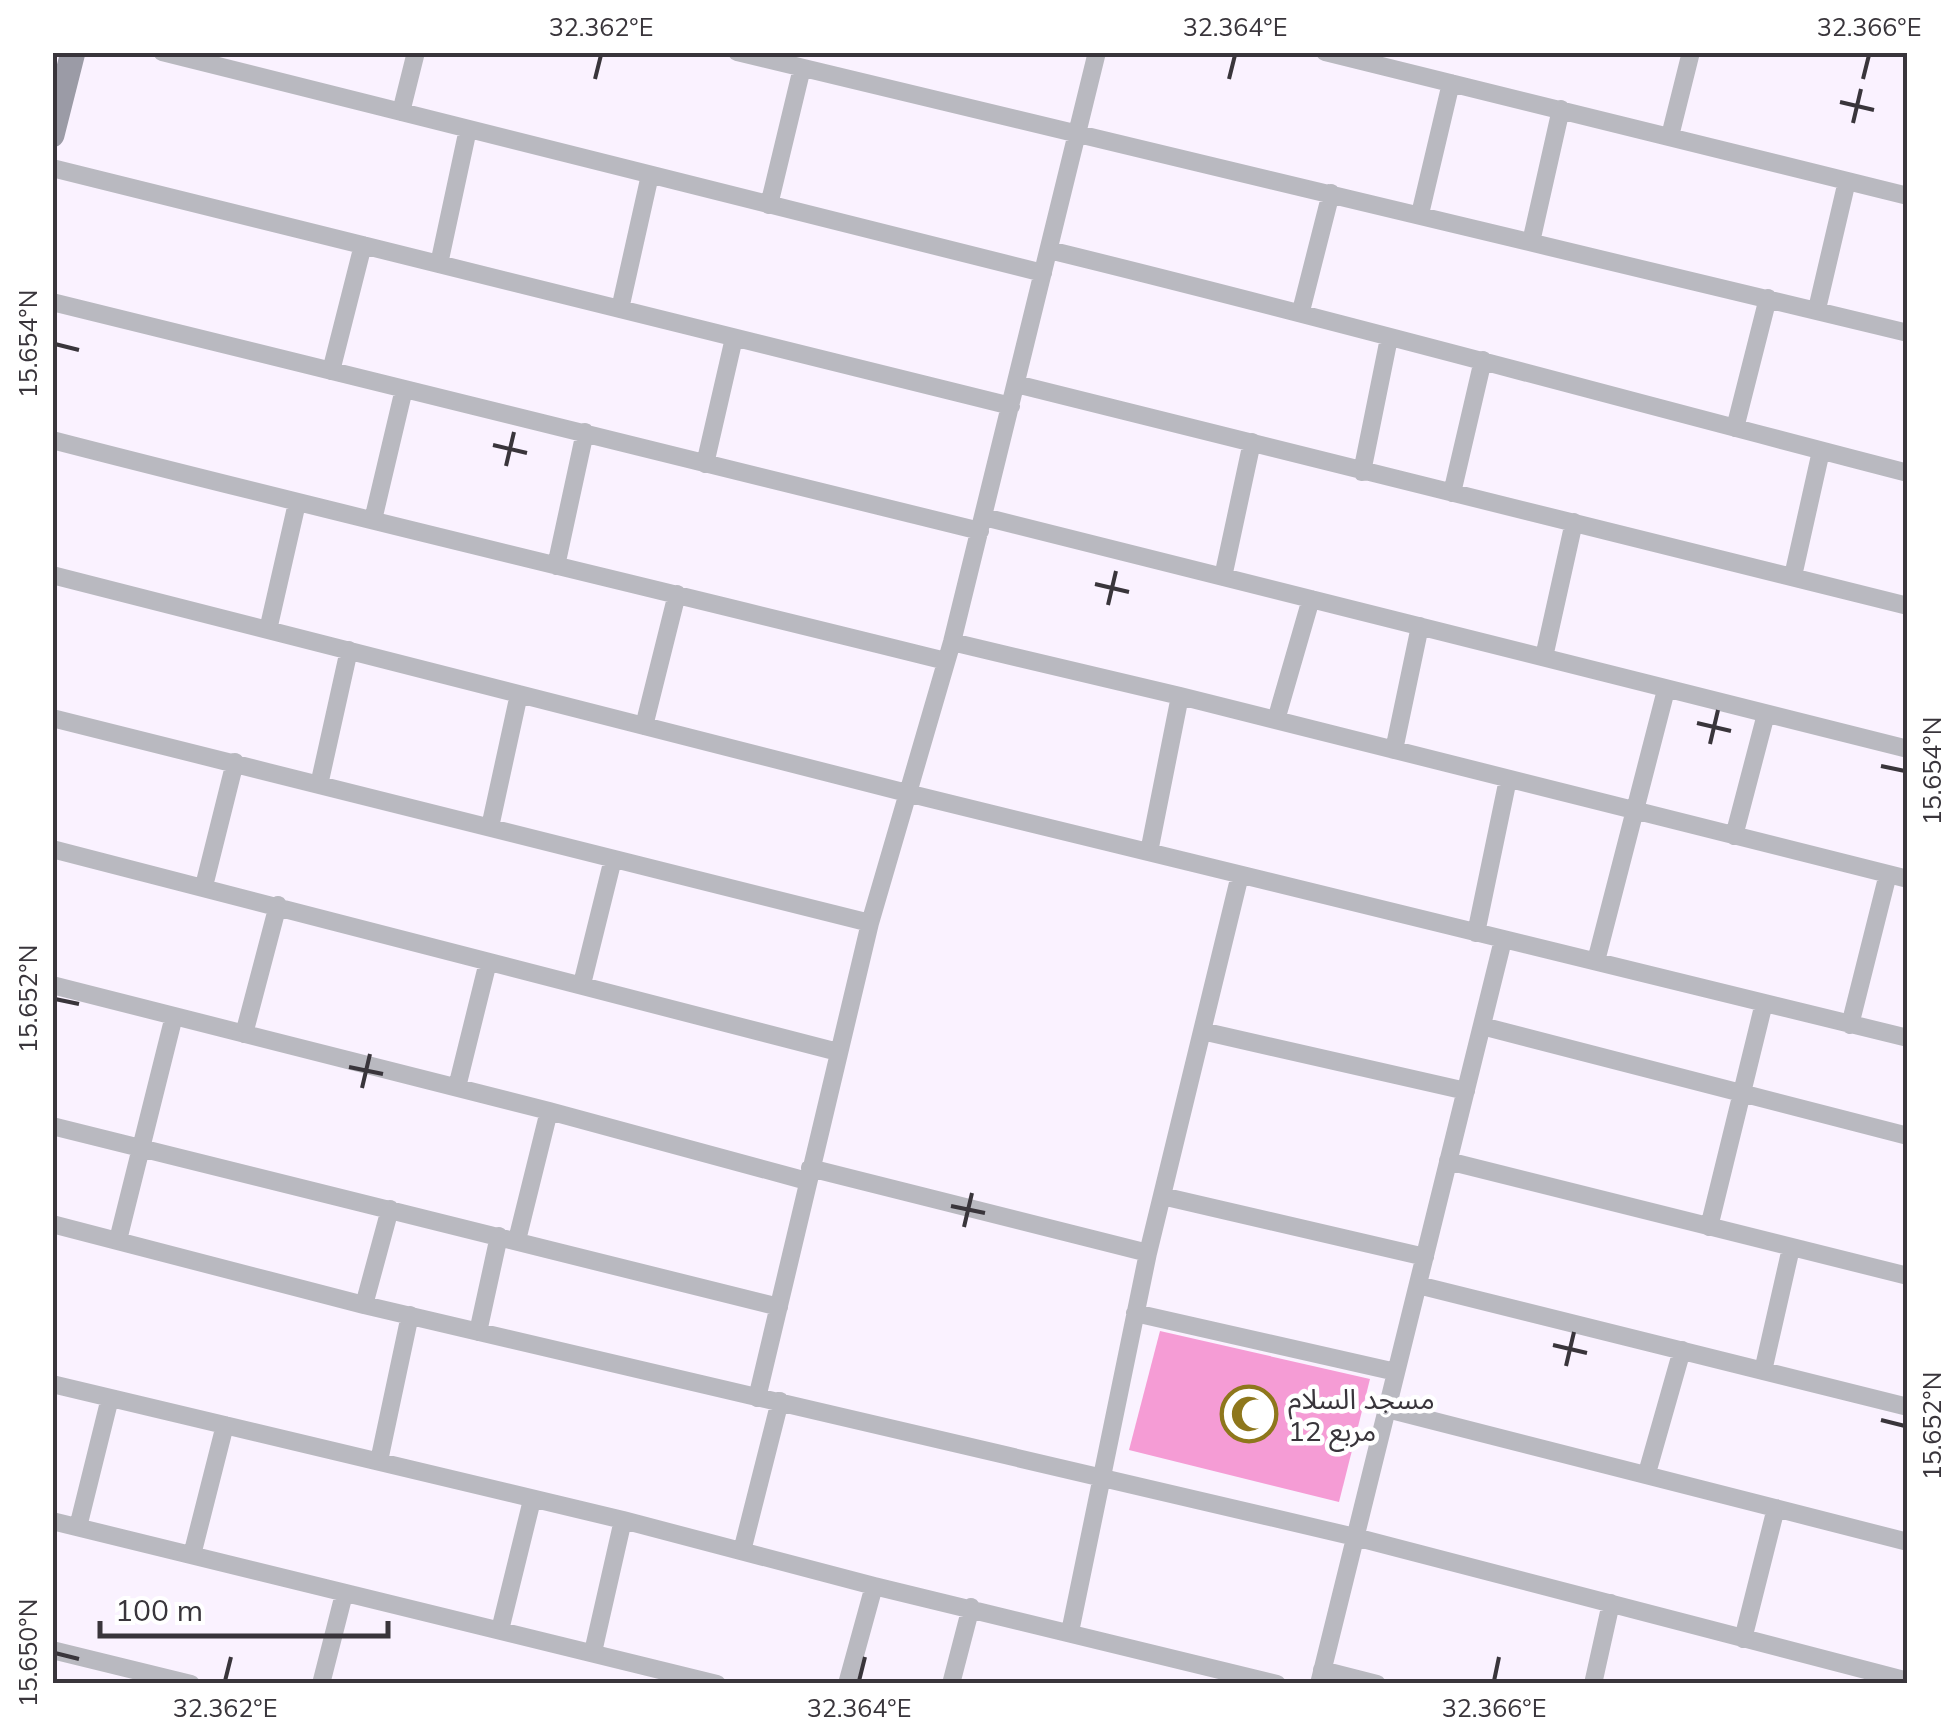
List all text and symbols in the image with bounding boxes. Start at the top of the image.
text: 32.362°E [549,11,653,42]
text: 32.364°E [1183,11,1287,42]
text: 32.366°E [1817,11,1921,42]
text: 15.654°N [12,290,43,398]
text: 15.654°N [1916,717,1947,825]
text: 15.652°N [12,945,43,1053]
text: 15.652°N [1916,1372,1947,1480]
place label: مسجد السلام مربع 12 [1288,1381,1435,1452]
mosque icon: مسجد السلام مربع 12 [1219,1384,1279,1444]
scale bar [100,1576,388,1638]
text: 100 m [115,1591,203,1629]
text: 15.650°N [12,1599,43,1707]
text: 32.362°E [173,1692,277,1723]
text: 32.364°E [807,1692,911,1723]
text: 32.366°E [1442,1692,1546,1723]

